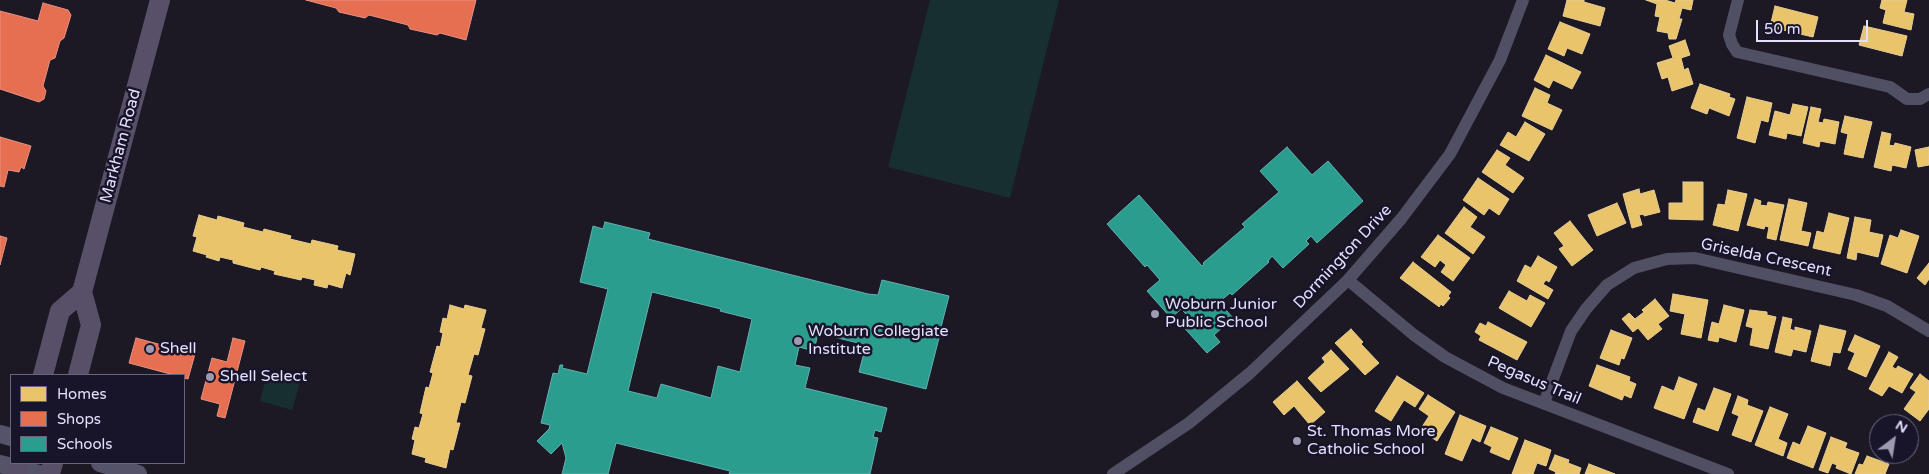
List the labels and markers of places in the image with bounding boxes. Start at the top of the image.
place label: Woburn Junior Public School [1165,295,1277,333]
marker: Woburn Junior Public School [1149,308,1161,320]
place label: Woburn Collegiate Institute [808,322,949,360]
marker: Woburn Collegiate Institute [792,335,804,347]
place label: Shell [160,339,196,359]
marker: Shell [144,343,156,355]
place label: Shell Select [220,367,307,387]
marker: Shell Select [204,371,216,383]
place label: St. Thomas More Catholic School [1307,422,1435,460]
marker: St. Thomas More Catholic School [1291,435,1303,447]

